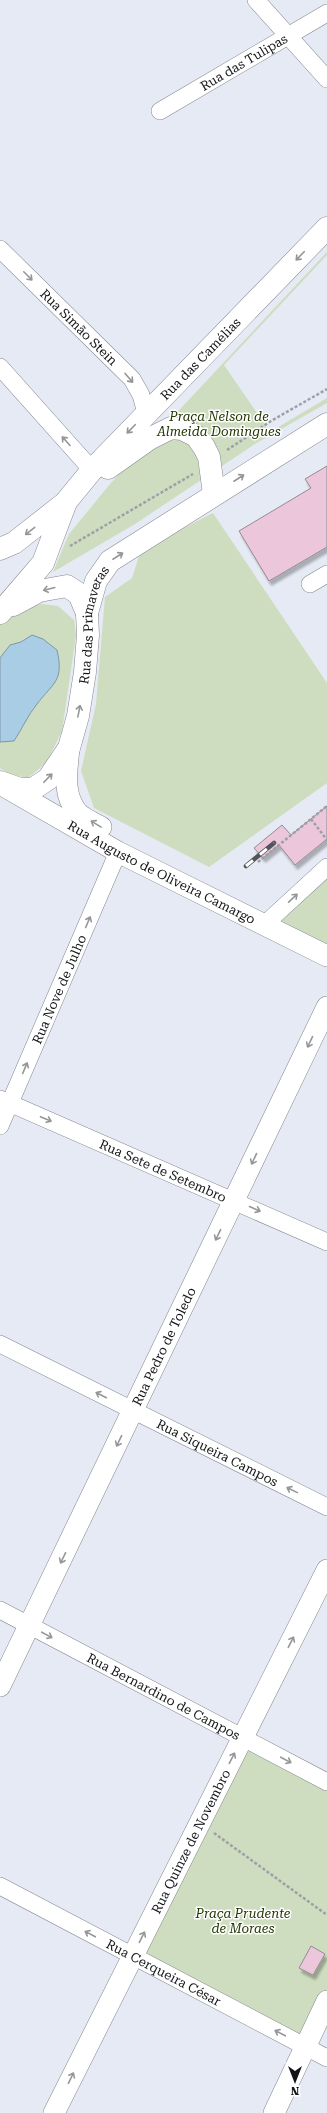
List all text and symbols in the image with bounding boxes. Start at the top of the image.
street label: Rua das Tulipas [198,31,290,94]
one-way arrow [295,251,305,261]
one-way arrow [23,271,33,281]
street label: Rua Simão Stein [37,286,121,369]
street label: Rua das Camélias [157,315,244,403]
one-way arrow [125,373,134,383]
park label: Praça Nelson de Almeida Domingues [156,409,281,439]
one-way arrow [126,424,136,434]
one-way arrow [62,436,71,446]
one-way arrow [233,474,244,482]
one-way arrow [25,526,36,535]
one-way arrow [112,552,123,560]
street label: Rua das Primaveras [76,563,112,685]
one-way arrow [43,585,56,593]
one-way arrow [75,705,83,718]
one-way arrow [43,773,52,783]
street label: Rua Augusto de Oliveira Camargo [65,818,258,927]
one-way arrow [90,819,102,827]
one-way arrow [288,894,298,903]
one-way arrow [84,917,92,929]
street label: Rua Nove de Julho [29,932,90,1046]
one-way arrow [306,1036,313,1048]
one-way arrow [22,1062,30,1074]
one-way arrow [39,1116,51,1123]
street label: Rua Sete de Setembro [97,1136,229,1205]
one-way arrow [250,1153,257,1165]
one-way arrow [249,1206,261,1214]
one-way arrow [214,1229,221,1241]
street label: Rua Pedro de Toledo [129,1285,199,1408]
one-way arrow [95,1390,107,1398]
street label: Rua Siqueira Campos [154,1416,280,1489]
one-way arrow [115,1435,122,1447]
one-way arrow [286,1486,298,1493]
one-way arrow [58,1552,66,1564]
one-way arrow [41,1631,53,1639]
one-way arrow [288,1636,295,1648]
street label: Rua Bernardino de Campos [84,1650,243,1743]
one-way arrow [229,1753,236,1765]
one-way arrow [280,1757,292,1765]
street label: Rua Quinze de Novembro [149,1767,233,1916]
park label: Praça Prudente de Moraes [195,1906,291,1936]
one-way arrow [85,1930,97,1937]
one-way arrow [139,1931,146,1943]
street label: Rua Cerqueira César [104,1936,224,2009]
one-way arrow [274,2029,286,2037]
north arrow [275,2061,315,2101]
one-way arrow [68,2072,75,2084]
text: N [290,2084,299,2097]

